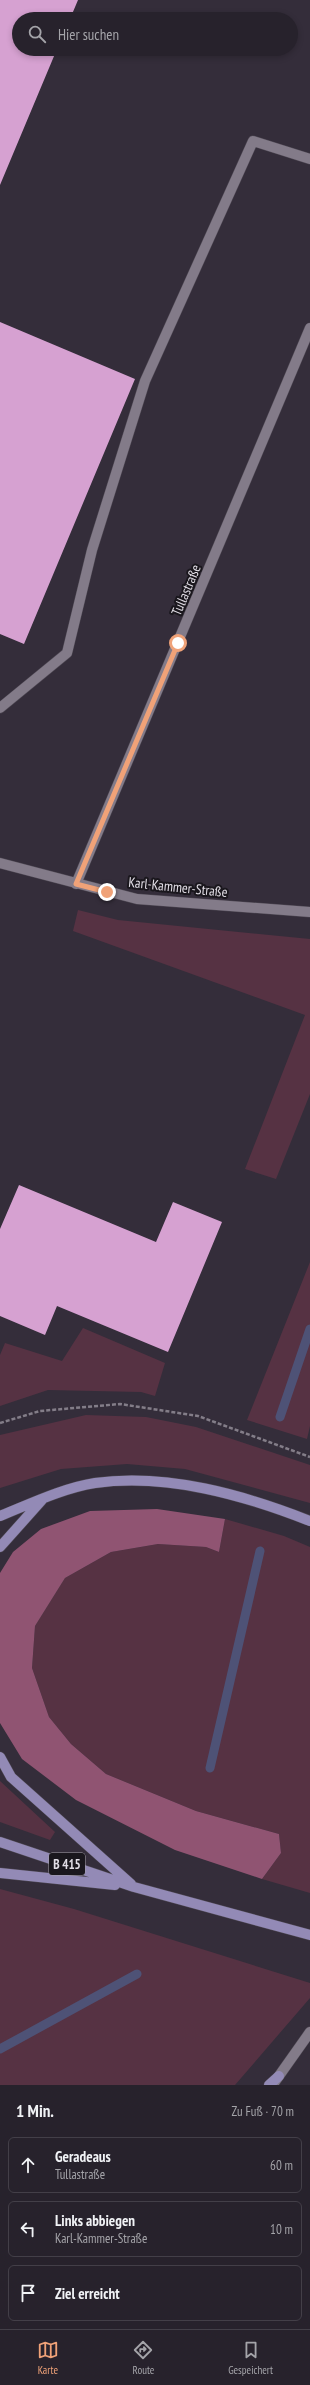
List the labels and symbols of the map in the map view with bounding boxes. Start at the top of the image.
street label: Tullastraße [167,561,205,618]
route start [169,634,187,652]
street label: Karl-Kammer-Straße [128,873,229,901]
route end [98,883,116,901]
road number: B 415 [49,1853,85,1875]

